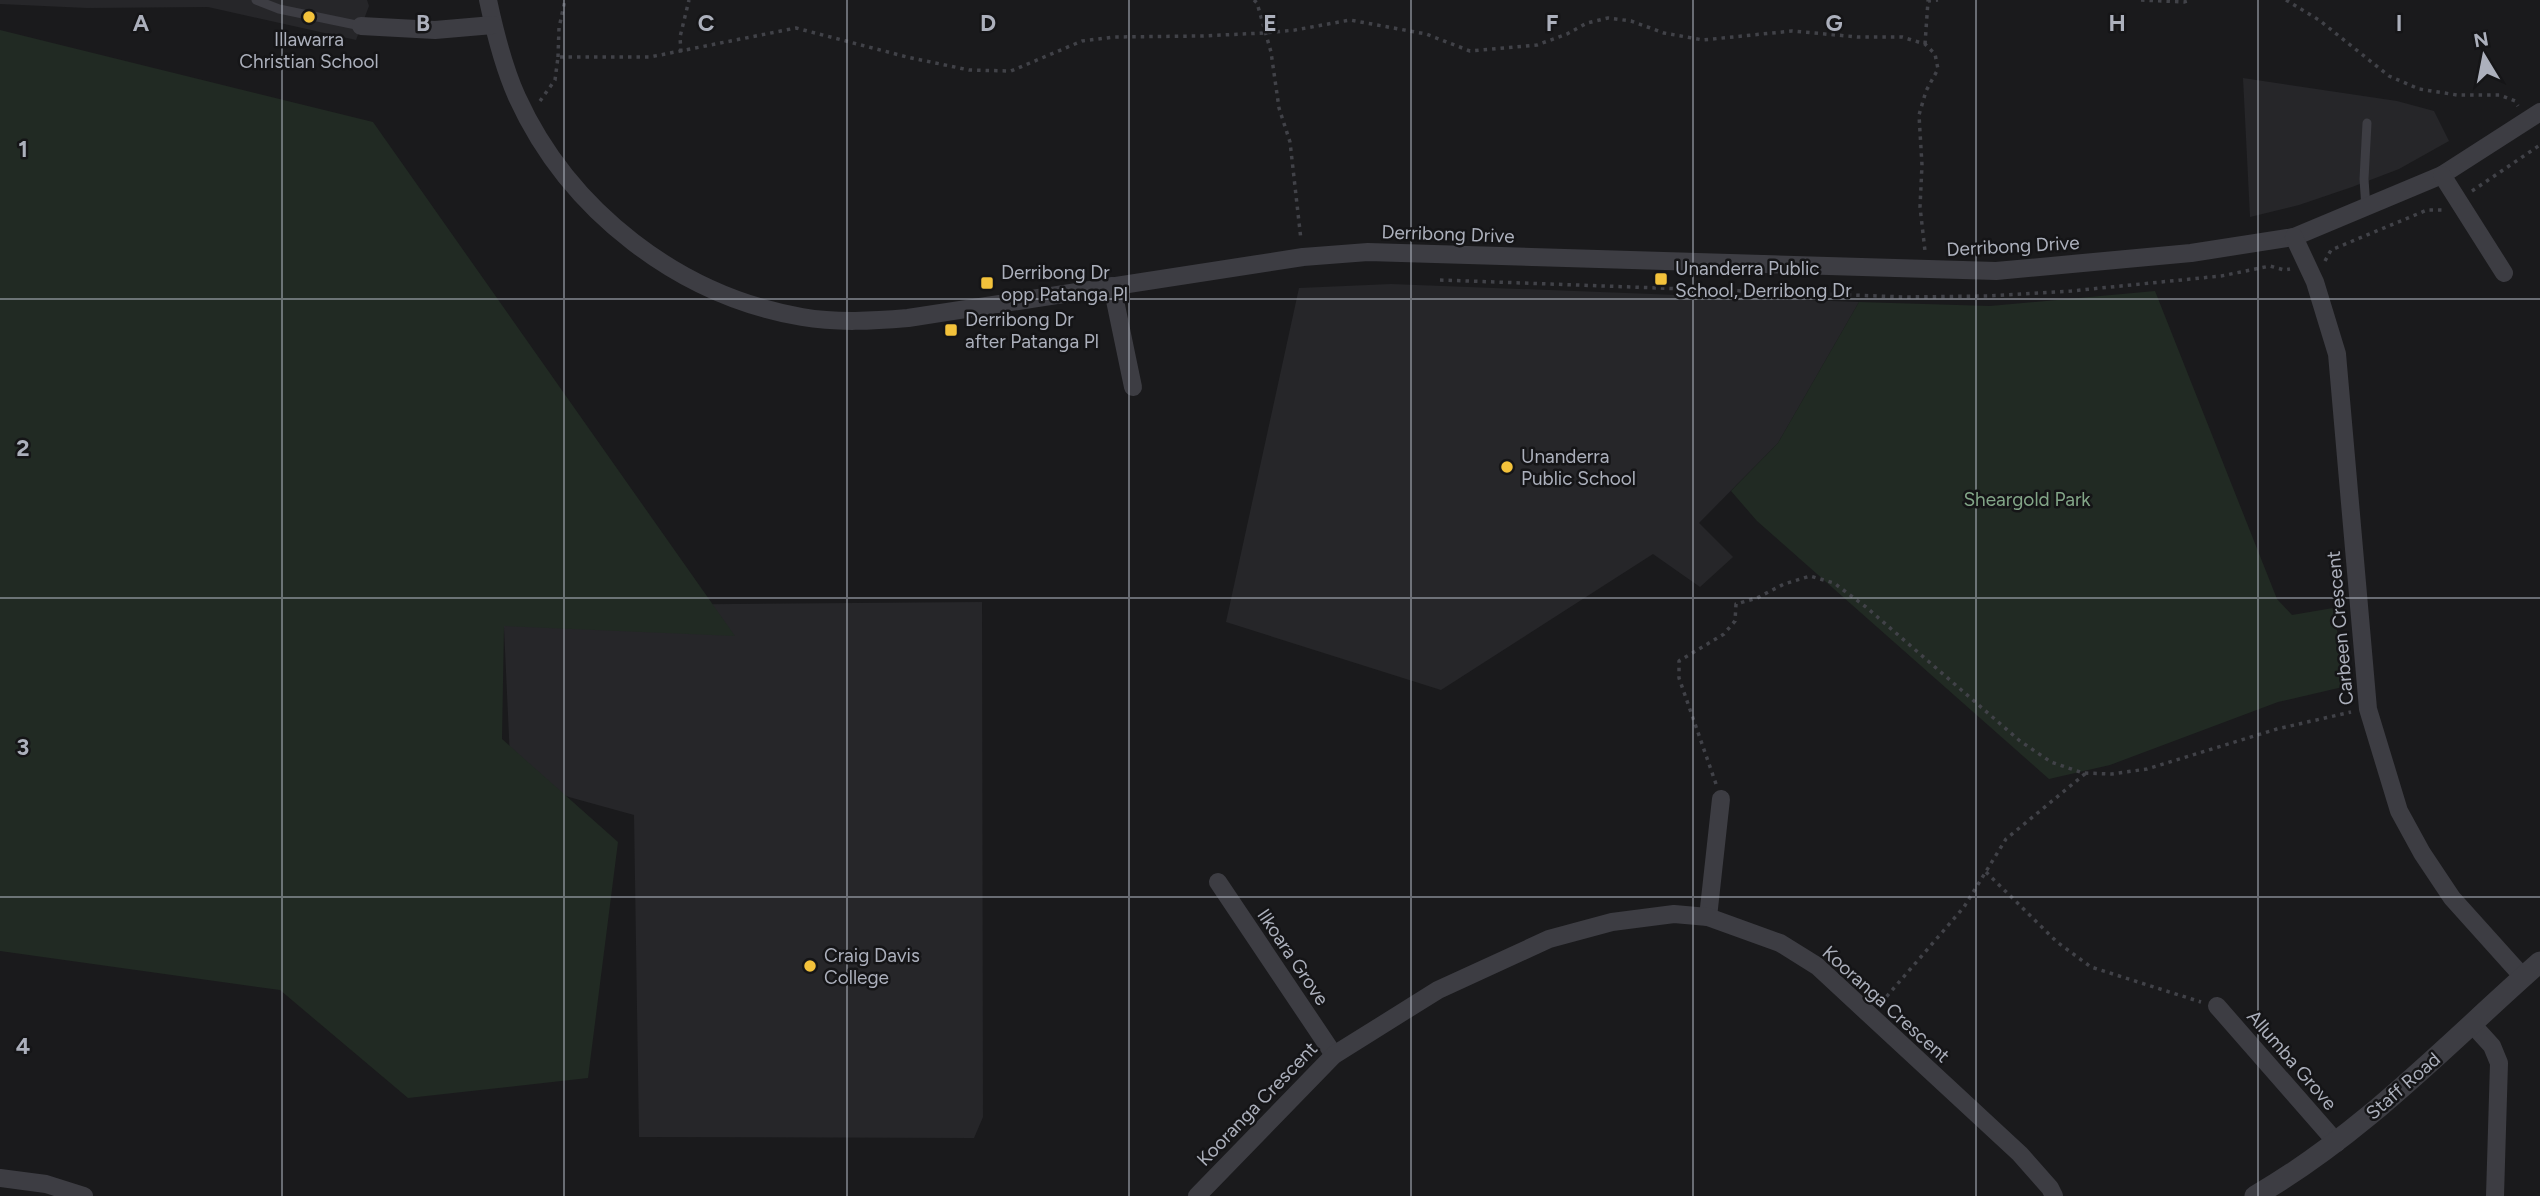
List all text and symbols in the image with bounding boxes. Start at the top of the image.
text: A [133,9,150,37]
marker: Illawarra Christian School [301,9,317,25]
text: B [416,9,430,37]
text: C [698,9,715,37]
text: D [980,9,996,37]
text: E [1263,9,1277,37]
text: F [1546,9,1559,37]
text: G [1825,9,1843,37]
text: H [2108,9,2126,37]
text: I [2396,9,2402,37]
north arrow [2449,21,2519,91]
text: N [2472,27,2490,52]
place label: Illawarra Christian School [239,28,379,73]
text: 1 [18,135,28,163]
street label: Derribong Drive [1381,220,1515,248]
street label: Derribong Drive [1946,231,2080,261]
place label: Unanderra Public School, Derribong Dr [1675,257,1852,302]
place label: Derribong Dr opp Patanga Pl [1001,261,1128,306]
marker: Unanderra Public School, Derribong Dr [1653,271,1669,287]
marker: Derribong Dr opp Patanga Pl [979,275,995,291]
place label: Derribong Dr after Patanga Pl [965,308,1099,353]
marker: Derribong Dr after Patanga Pl [943,322,959,338]
text: 2 [16,434,30,462]
place label: Unanderra Public School [1521,445,1636,490]
marker: Unanderra Public School [1499,459,1515,475]
park label: Sheargold Park [1963,488,2091,511]
street label: Carbeen Crescent [2322,550,2358,706]
text: 3 [17,733,29,761]
street label: Ilkoara Grove [1252,904,1334,1010]
street label: Kooranga Crescent [1818,941,1954,1067]
place label: Craig Davis College [824,944,920,989]
marker: Craig Davis College [802,958,818,974]
street label: Allumba Grove [2242,1005,2342,1115]
text: 4 [16,1032,30,1060]
street label: Kooranga Crescent [1192,1037,1322,1171]
street label: Staff Road [2361,1047,2445,1125]

